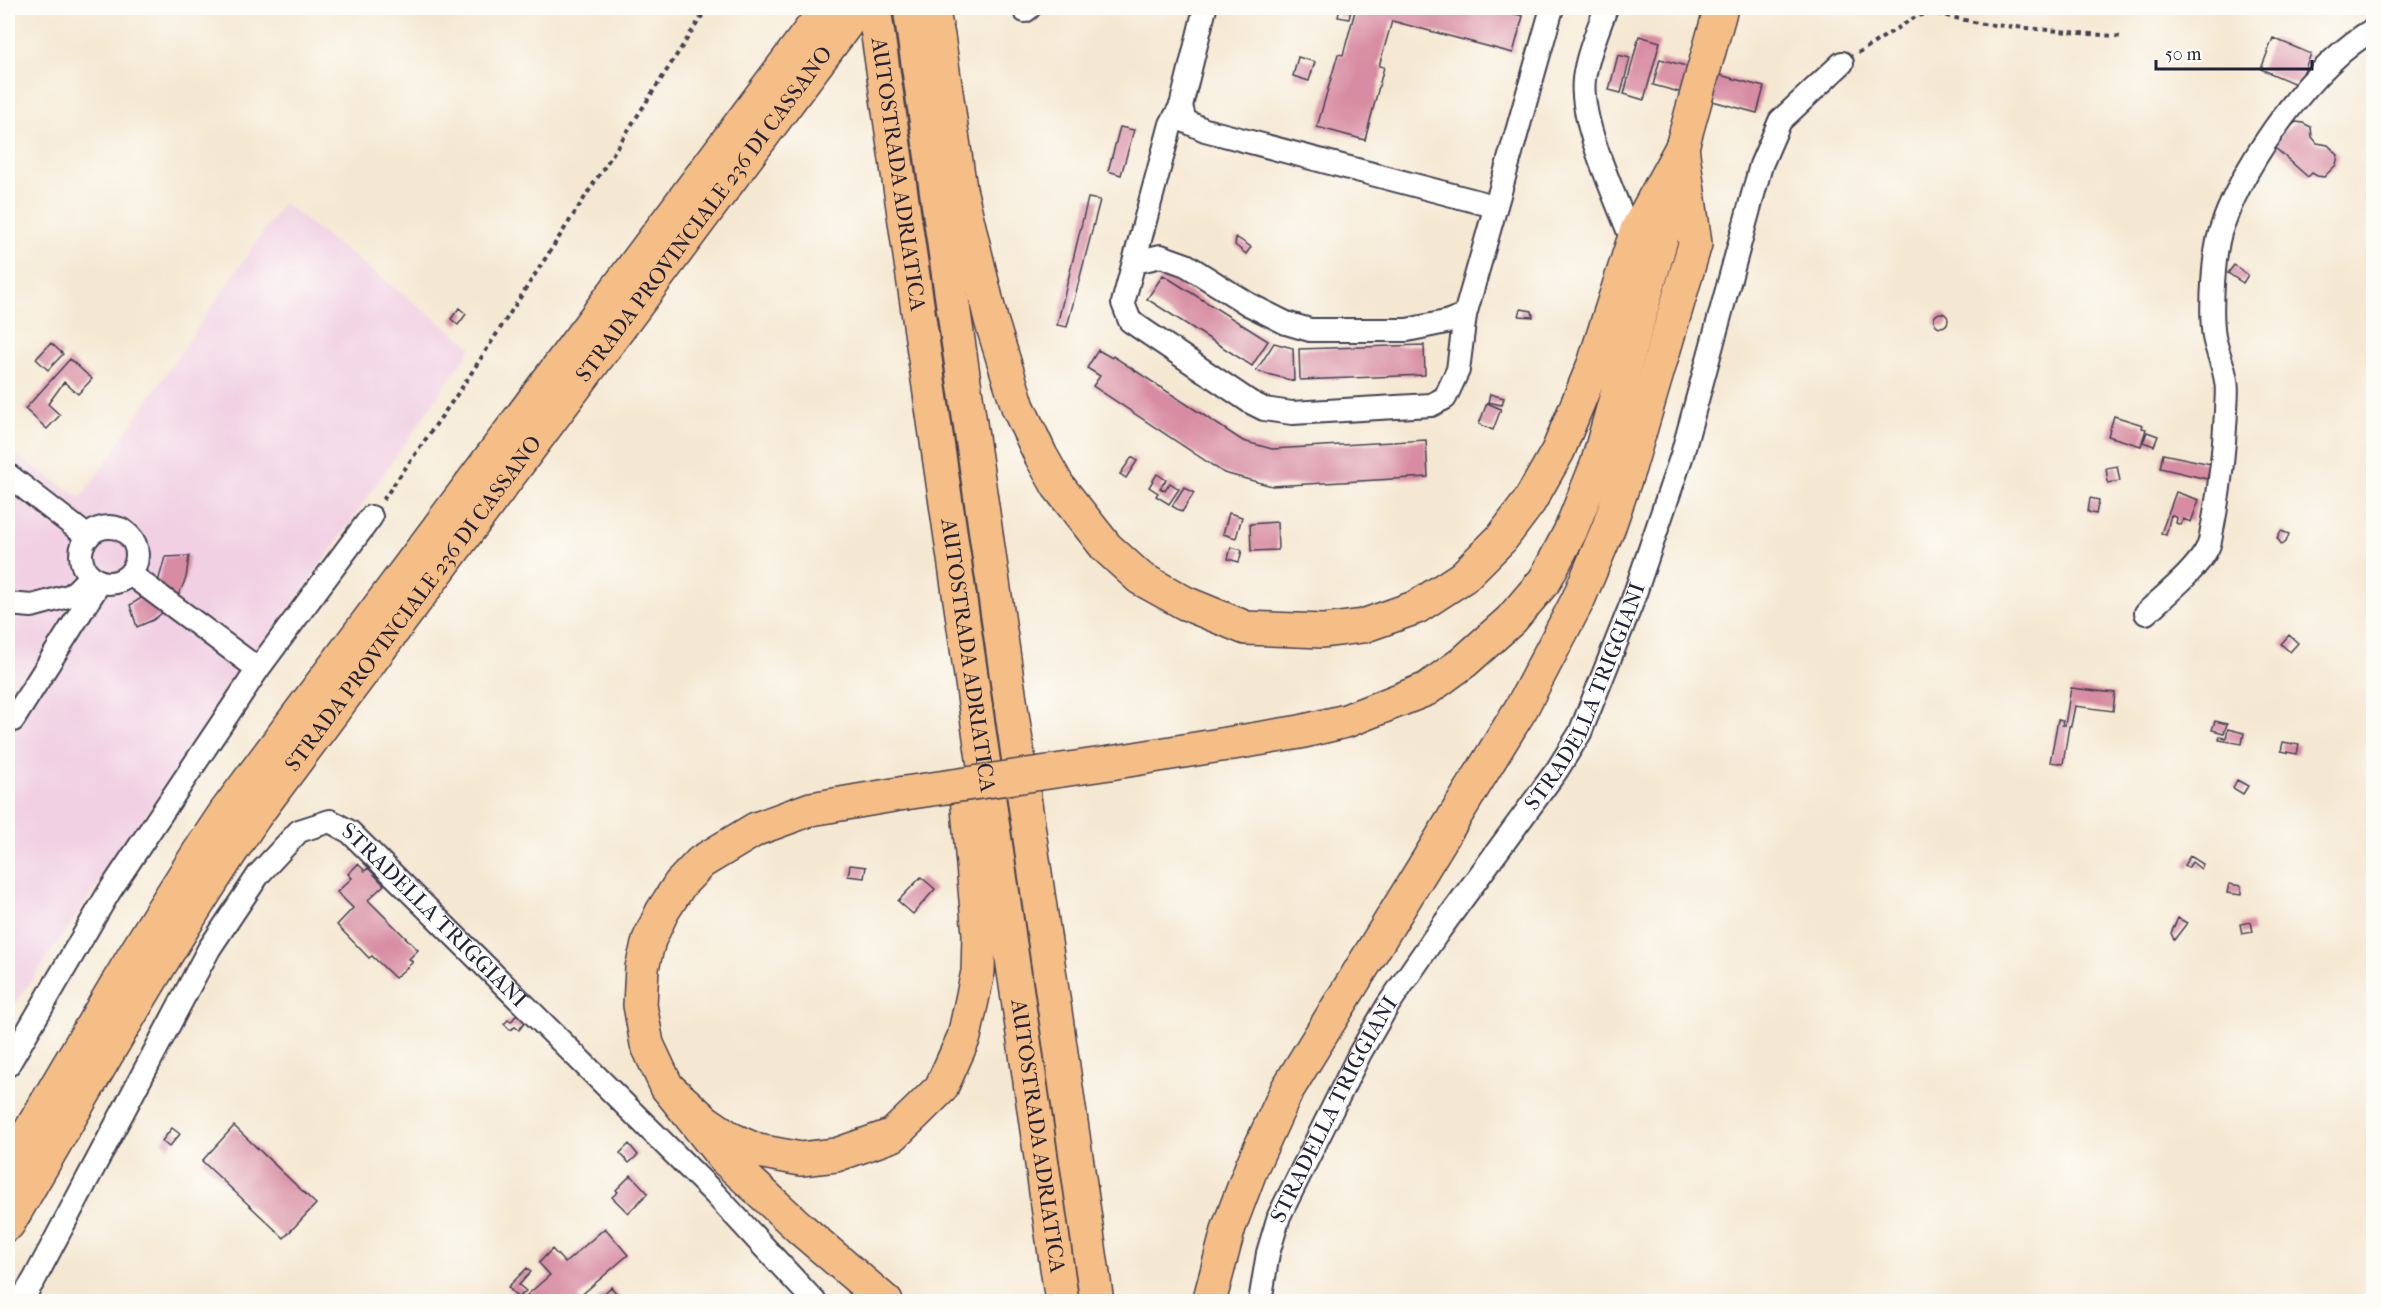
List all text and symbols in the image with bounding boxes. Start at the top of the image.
scale bar [2156,33,2312,71]
street label: AUTOSTRADA ADRIATICA [865,35,931,313]
street label: STRADA PROVINCIALE 236 DI CASSANO [570,41,838,387]
text: 50 m [2165,44,2202,65]
street label: STRADA PROVINCIALE 236 DI CASSANO [280,431,547,777]
street label: AUTOSTRADA ADRIATICA [935,516,1001,794]
street label: STRADELLA TRIGGIANI [1519,579,1651,815]
street label: STRADELLA TRIGGIANI [337,817,532,1013]
street label: STRADELLA TRIGGIANI [1265,991,1403,1227]
street label: AUTOSTRADA ADRIATICA [1005,997,1071,1275]

